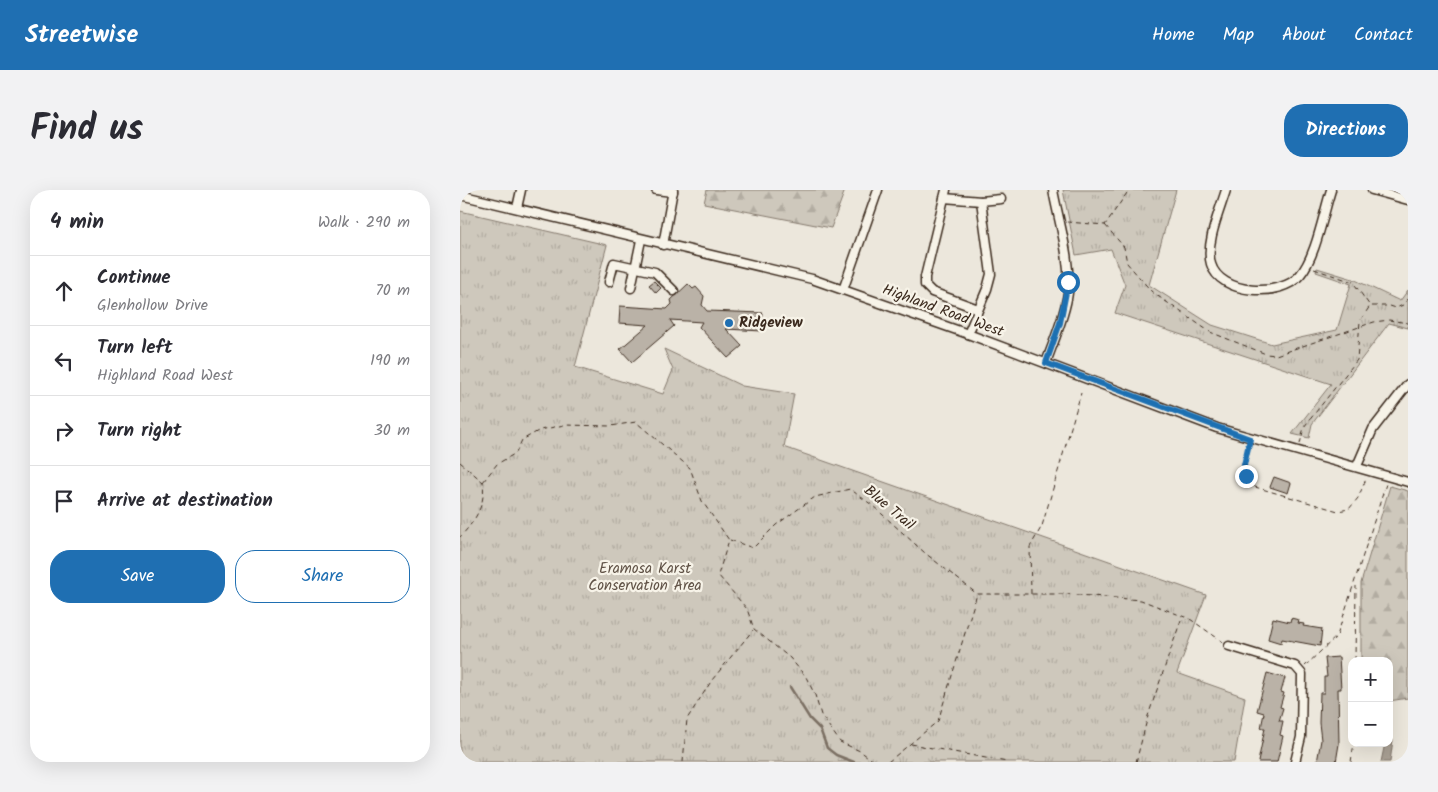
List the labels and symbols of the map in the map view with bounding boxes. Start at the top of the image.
route start [1057,271,1080,294]
street label: Highland Road West [879,278,1007,344]
place label: Ridgeview [739,311,803,335]
marker: Ridgeview [723,317,735,329]
route end [1235,465,1258,488]
street label: Blue Trail [858,479,920,537]
park label: Eramosa Karst Conservation Area [588,557,702,598]

